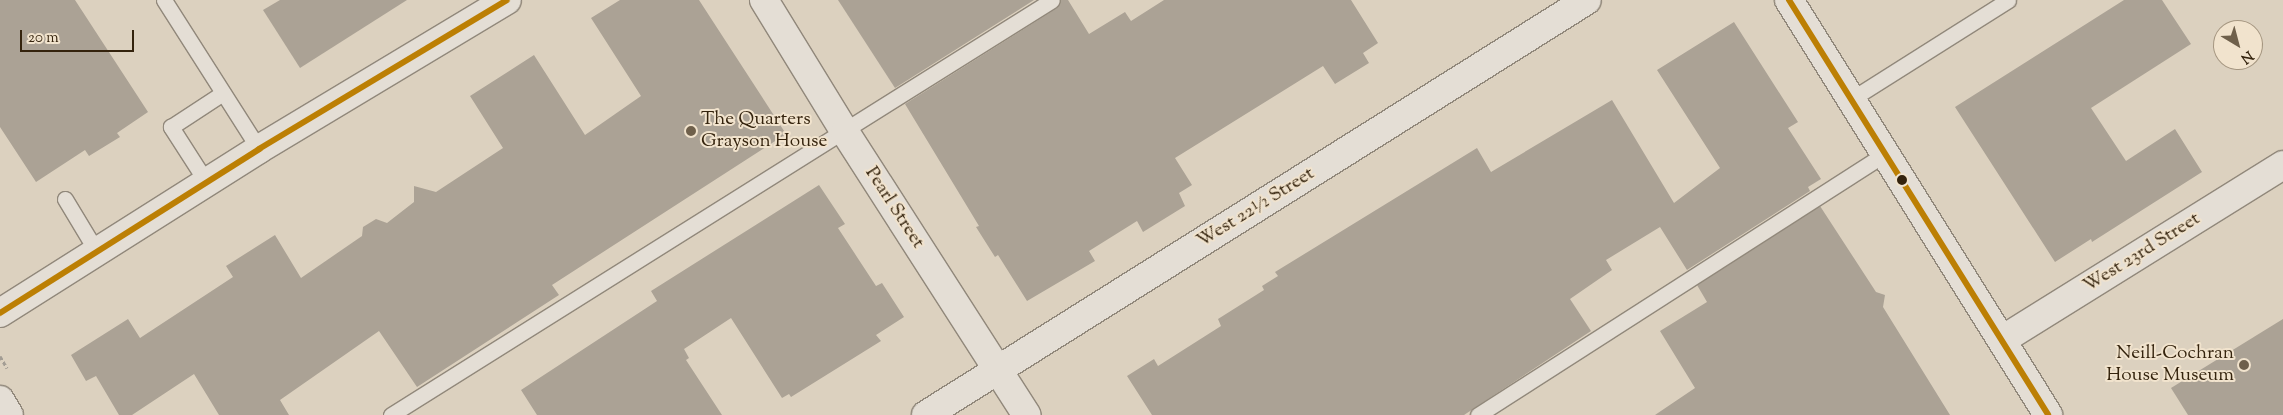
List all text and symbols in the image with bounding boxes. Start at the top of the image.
scale bar [22,20,136,52]
north arrow [2213,20,2263,70]
text: 20 m [28,28,59,49]
text: N [2236,45,2257,68]
place label: The Quarters Grayson House [701,109,827,153]
marker: The Quarters Grayson House [685,125,697,137]
street label: Pearl Street [859,163,929,253]
street label: West 22½ Street [1193,163,1319,253]
unlabelled marker [1897,175,1907,185]
street label: West 23rd Street [2079,208,2205,298]
place label: Neill-Cochran House Museum [2106,343,2234,387]
marker: Neill-Cochran House Museum [2238,359,2250,371]

